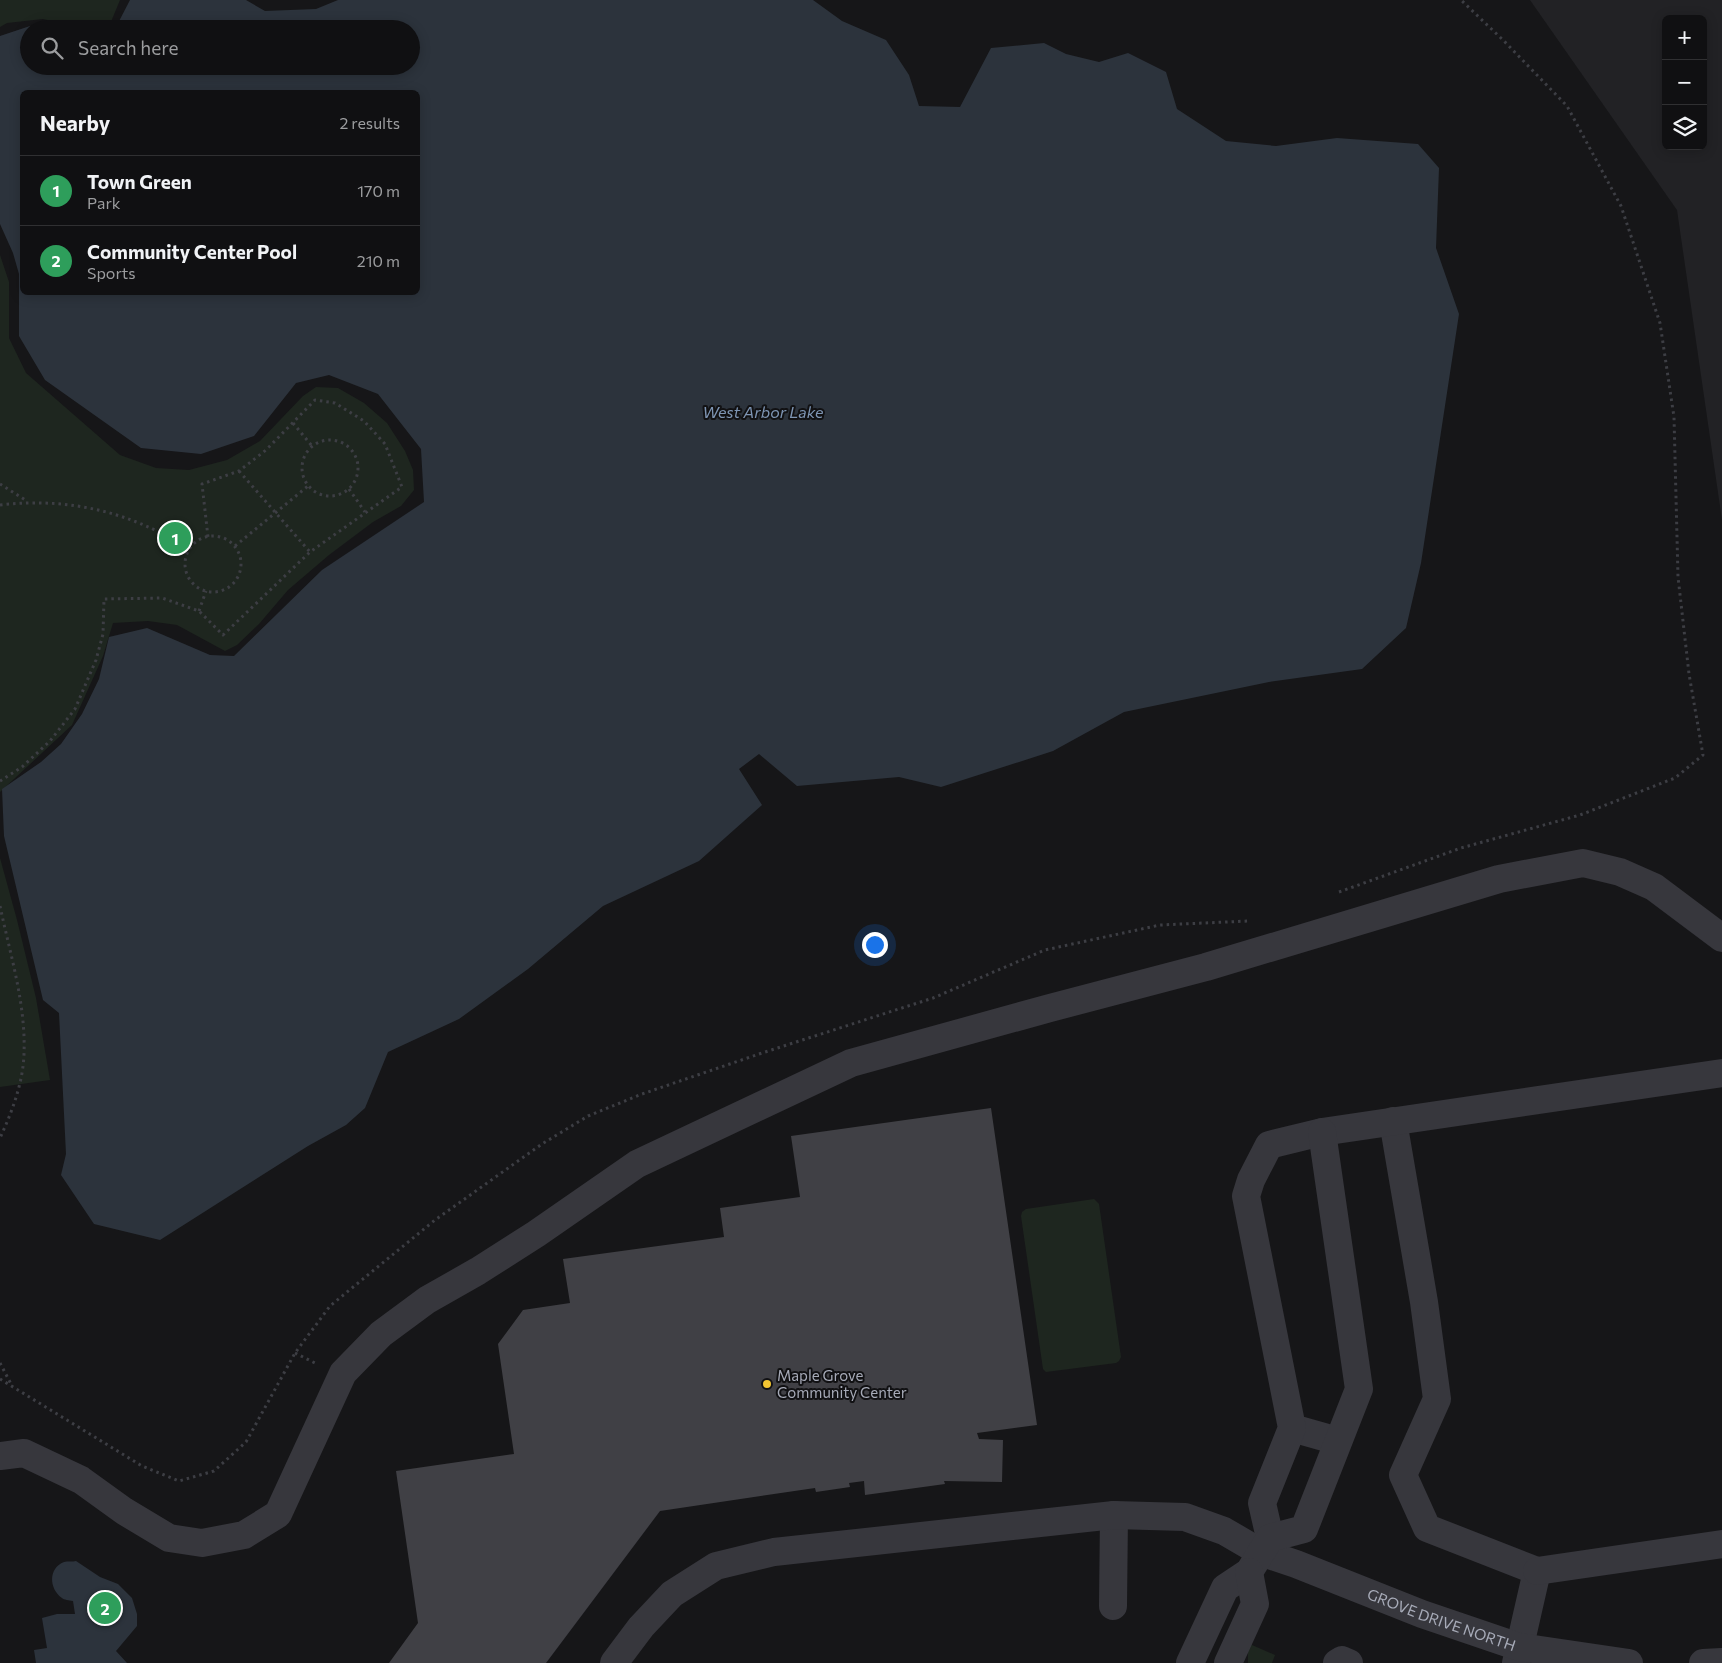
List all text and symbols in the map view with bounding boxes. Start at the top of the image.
map controls [1662,15,1707,150]
button: + [1662,15,1707,60]
search box [20,20,420,75]
icon: search [38,34,66,62]
text: Search here [78,36,178,59]
button: − [1662,60,1707,105]
button: layers [1662,105,1707,150]
text: Nearby [40,110,110,135]
text: 2 results [339,113,400,132]
text: Town Green [87,170,192,193]
text: 1 [52,181,60,200]
text: 170 m [357,181,400,200]
text: Park [87,193,120,212]
text: Community Center Pool [87,240,297,263]
text: 2 [51,251,61,270]
text: 210 m [357,251,400,270]
text: Sports [87,263,136,282]
water label: West Arbor Lake [703,402,824,421]
pin: 1 [159,519,191,557]
your location [862,932,888,958]
place label: Maple Grove Community Center [777,1366,907,1401]
marker: Maple Grove Community Center [761,1378,773,1390]
street label: GROVE DRIVE NORTH [1365,1584,1518,1654]
pin: 2 [89,1589,121,1627]

